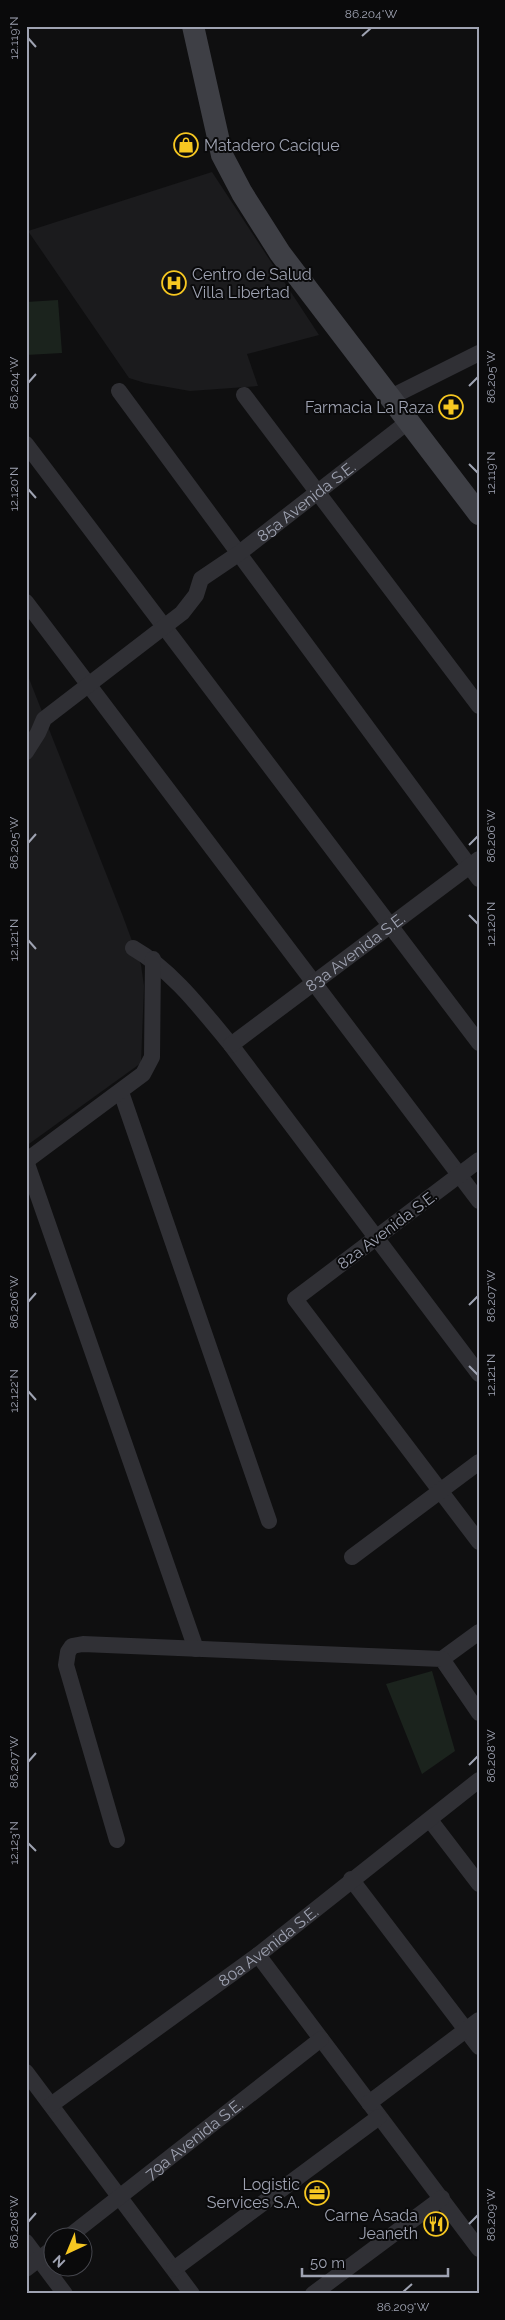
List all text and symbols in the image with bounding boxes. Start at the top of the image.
text: 86.204°W [345,7,398,21]
text: 12.119°N [7,16,21,60]
shop icon: Matadero Cacique [173,132,199,158]
place label: Matadero Cacique [204,136,340,155]
place label: Centro de Salud Villa Libertad [192,265,312,302]
hospital icon: Centro de Salud Villa Libertad [161,270,187,296]
text: 86.205°W [484,350,498,403]
text: 86.204°W [7,356,21,409]
pharmacy icon: Farmacia La Raza [438,394,464,420]
place label: Farmacia La Raza [305,398,434,417]
text: 12.119°N [484,451,498,495]
street label: 85a Avenida S.E. [253,457,359,545]
text: 12.120°N [7,467,21,511]
text: 86.206°W [484,809,498,863]
text: 86.205°W [7,816,21,869]
text: 12.120°N [484,902,498,946]
street label: 83a Avenida S.E. [302,909,408,995]
text: 12.121°N [7,919,21,961]
street label: 82a Avenida S.E. [334,1187,440,1273]
text: 86.207°W [484,1269,498,1322]
text: 86.206°W [7,1275,21,1329]
text: 12.121°N [484,1354,498,1396]
text: 12.122°N [7,1369,21,1413]
text: 86.208°W [484,1729,498,1783]
text: 86.207°W [7,1735,21,1788]
text: 12.123°N [7,1821,21,1865]
street label: 80a Avenida S.E. [214,1902,322,1990]
street label: 79a Avenida S.E. [141,2094,247,2183]
place label: Logistic Services S.A. [207,2175,300,2212]
office icon: Logistic Services S.A. [304,2180,330,2206]
text: 86.209°W [484,2188,498,2241]
text: 86.208°W [7,2195,21,2249]
place label: Carne Asada Jeaneth [325,2206,418,2243]
restaurant icon: Carne Asada Jeaneth [423,2211,449,2237]
north arrow [42,2228,92,2278]
scale bar [302,2245,449,2277]
text: N [50,2252,68,2271]
text: 50 m [310,2254,345,2272]
text: 86.209°W [377,2300,430,2314]

